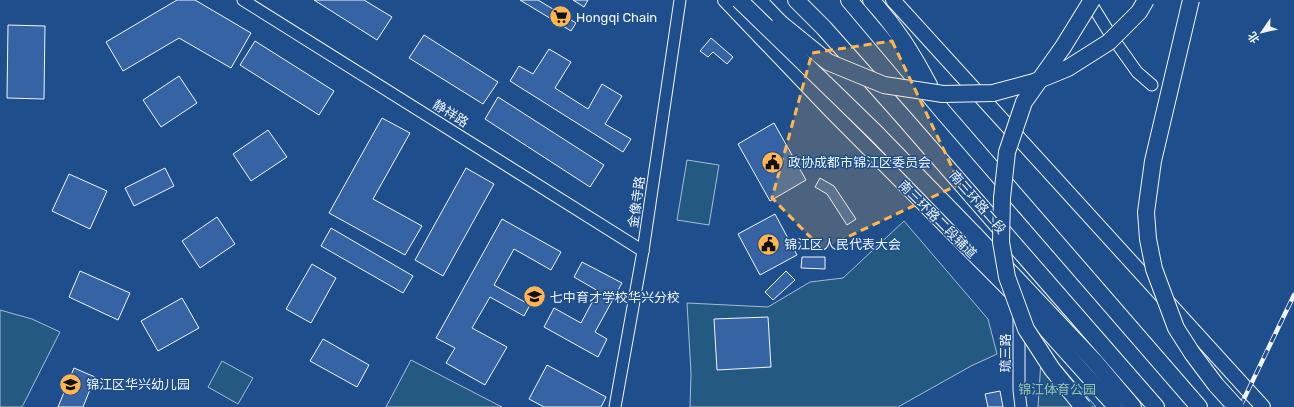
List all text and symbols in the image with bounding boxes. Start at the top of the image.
supermarket icon: Hongqi Chain [547,4,573,30]
place label: Hongqi Chain [576,10,657,26]
north arrow [1242,12,1282,52]
text: 北 [1246,29,1263,46]
street label: 静祥路 [430,97,471,130]
public building icon: 政协成都市锦江区委员会 [759,149,785,175]
place label: 政协成都市锦江区委员会 [788,155,931,170]
street label: 南三环路二段 [946,168,1009,237]
street label: 金像寺路 [625,175,648,229]
street label: 南三环路二段辅道 [896,177,980,261]
public building icon: 锦江区人民代表大会 [755,231,781,257]
place label: 锦江区人民代表大会 [784,237,901,252]
school or university icon: 七中育才学校华兴分校 [521,284,547,310]
place label: 七中育才学校华兴分校 [550,290,680,305]
street label: 琉三路 [998,333,1013,373]
school or university icon: 锦江区华兴幼儿园 [58,371,84,397]
place label: 锦江区华兴幼儿园 [86,377,190,392]
park label: 锦江体育公园 [1018,382,1096,397]

